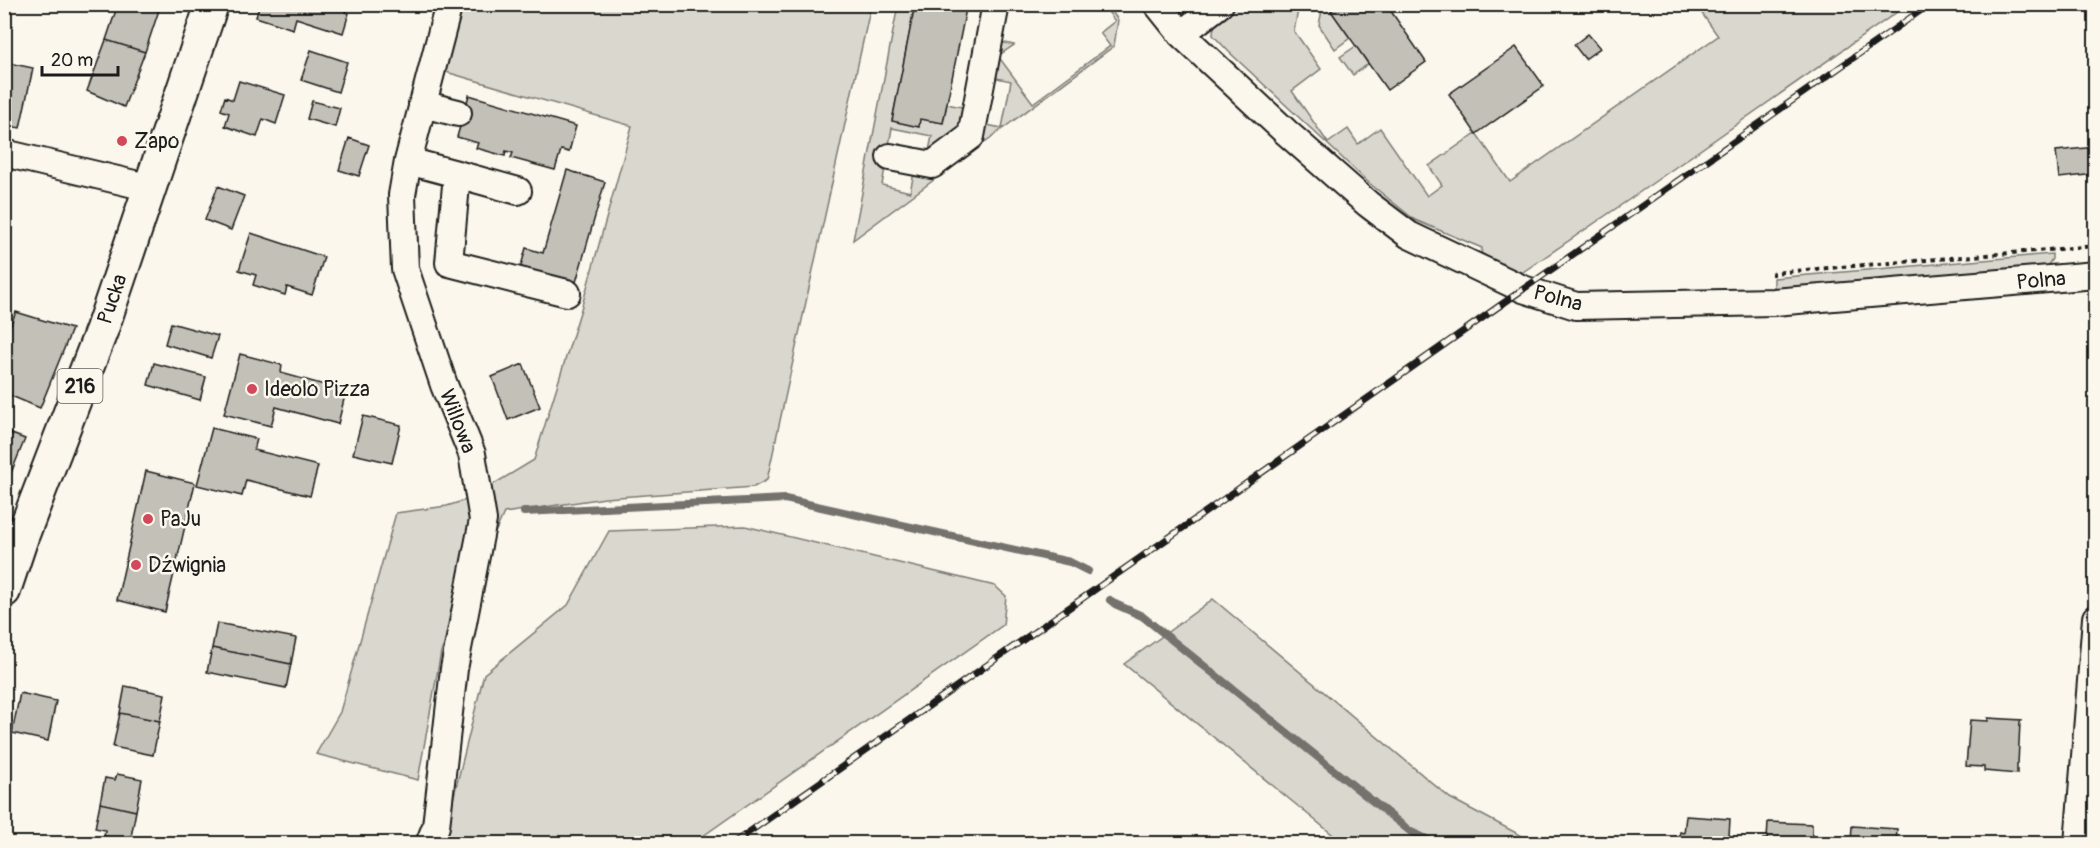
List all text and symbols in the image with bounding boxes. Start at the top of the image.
scale bar [42,39,118,77]
text: 20 m [51,49,93,72]
place label: Zapo [134,128,179,155]
marker: Zapo [115,134,129,148]
street label: Polna [2015,265,2067,296]
street label: Pucka [91,270,134,328]
street label: Polna [1530,279,1585,318]
road number: 216 [58,369,103,403]
place label: Ideolo Pizza [264,376,370,403]
marker: Ideolo Pizza [245,382,259,396]
street label: Willowa [433,385,482,457]
place label: PaJu [160,506,201,533]
marker: PaJu [141,512,155,526]
place label: Dźwignia [148,552,226,579]
marker: Dźwignia [129,558,143,572]

